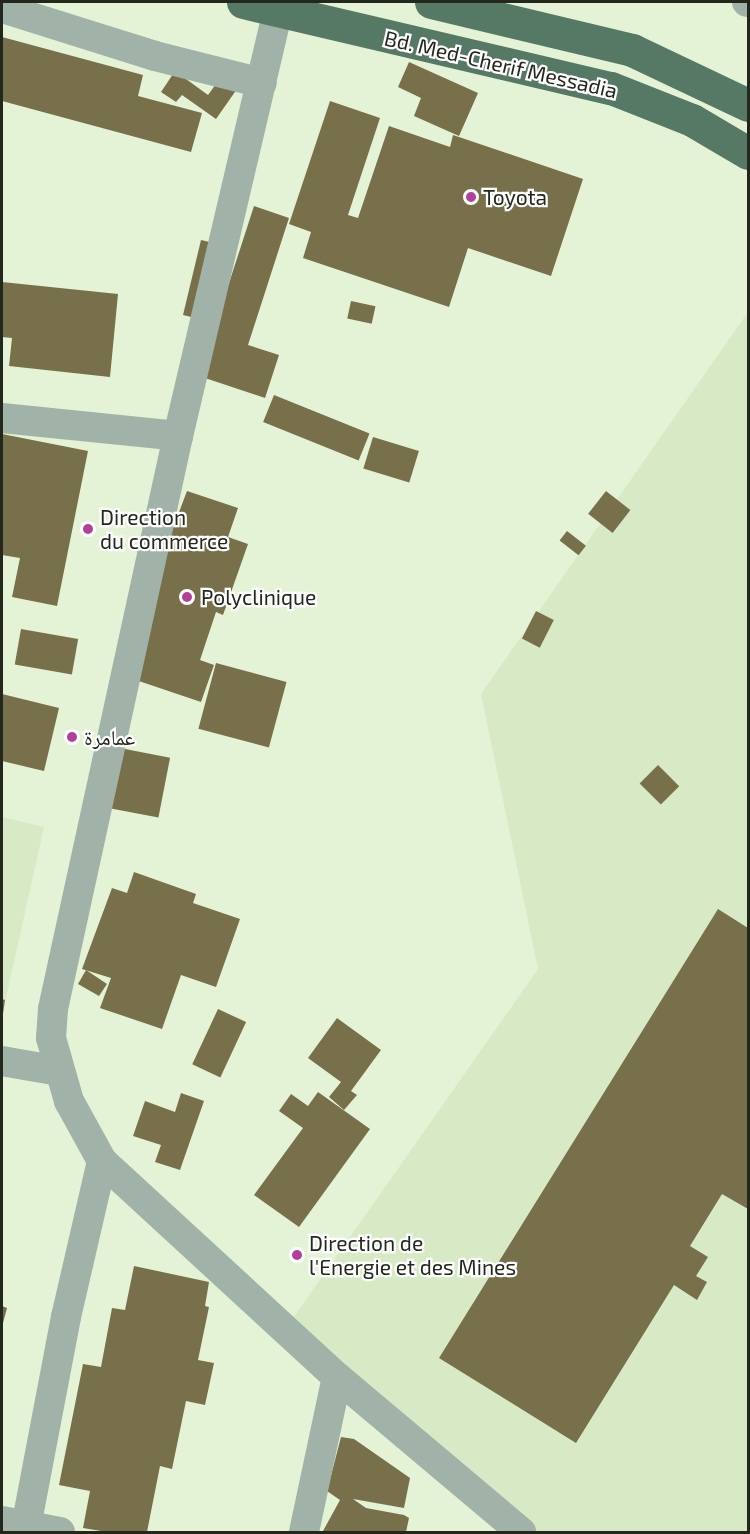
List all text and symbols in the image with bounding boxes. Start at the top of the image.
street label: Bd. Med-Cherif Messadia [382,25,620,103]
place label: Toyota [483,184,547,210]
marker: Toyota [464,190,478,204]
place label: Direction du commerce [100,504,228,554]
marker: Direction du commerce [81,522,95,536]
place label: Polyclinique [201,584,316,610]
marker: Polyclinique [178,588,196,606]
place label: عمامرة [84,724,135,750]
marker: عمامرة [65,730,79,744]
place label: Direction de l'Energie et des Mines [309,1230,516,1280]
marker: Direction de l'Energie et des Mines [290,1248,304,1262]

